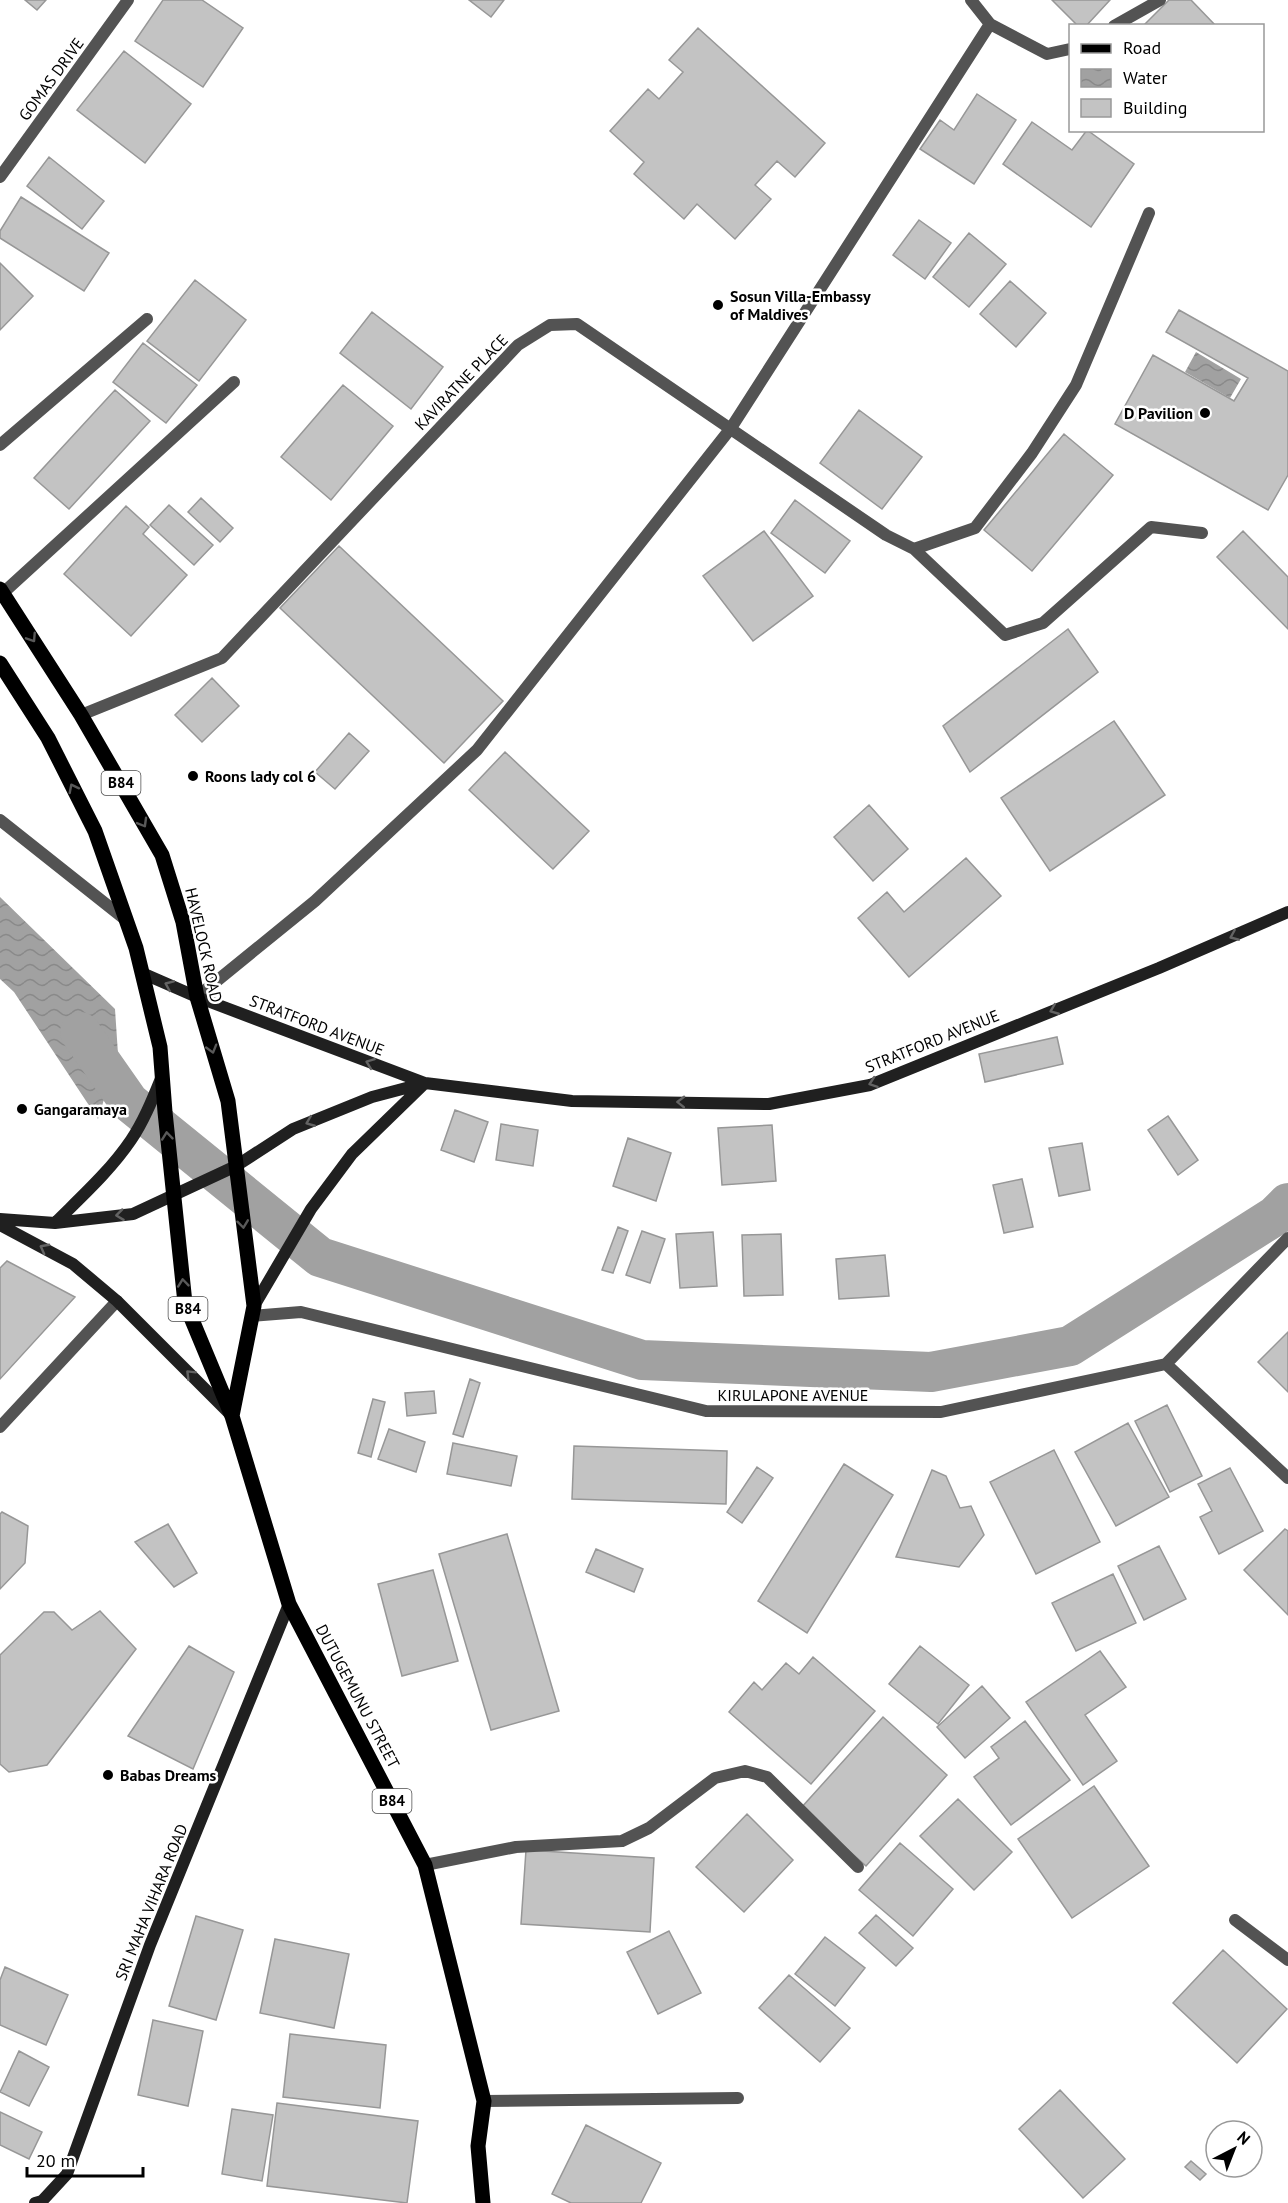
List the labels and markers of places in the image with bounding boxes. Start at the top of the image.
place label: Sosun Villa-Embassy of Maldives [730,286,871,324]
marker: Sosun Villa-Embassy of Maldives [711,298,725,312]
place label: D Pavilion [1124,403,1193,423]
marker: D Pavilion [1198,406,1212,420]
place label: Roons lady col 6 [205,766,316,786]
marker: Roons lady col 6 [186,769,200,783]
place label: Gangaramaya [34,1099,127,1119]
marker: Gangaramaya [15,1102,29,1116]
place label: Babas Dreams [120,1765,217,1785]
marker: Babas Dreams [101,1768,115,1782]

